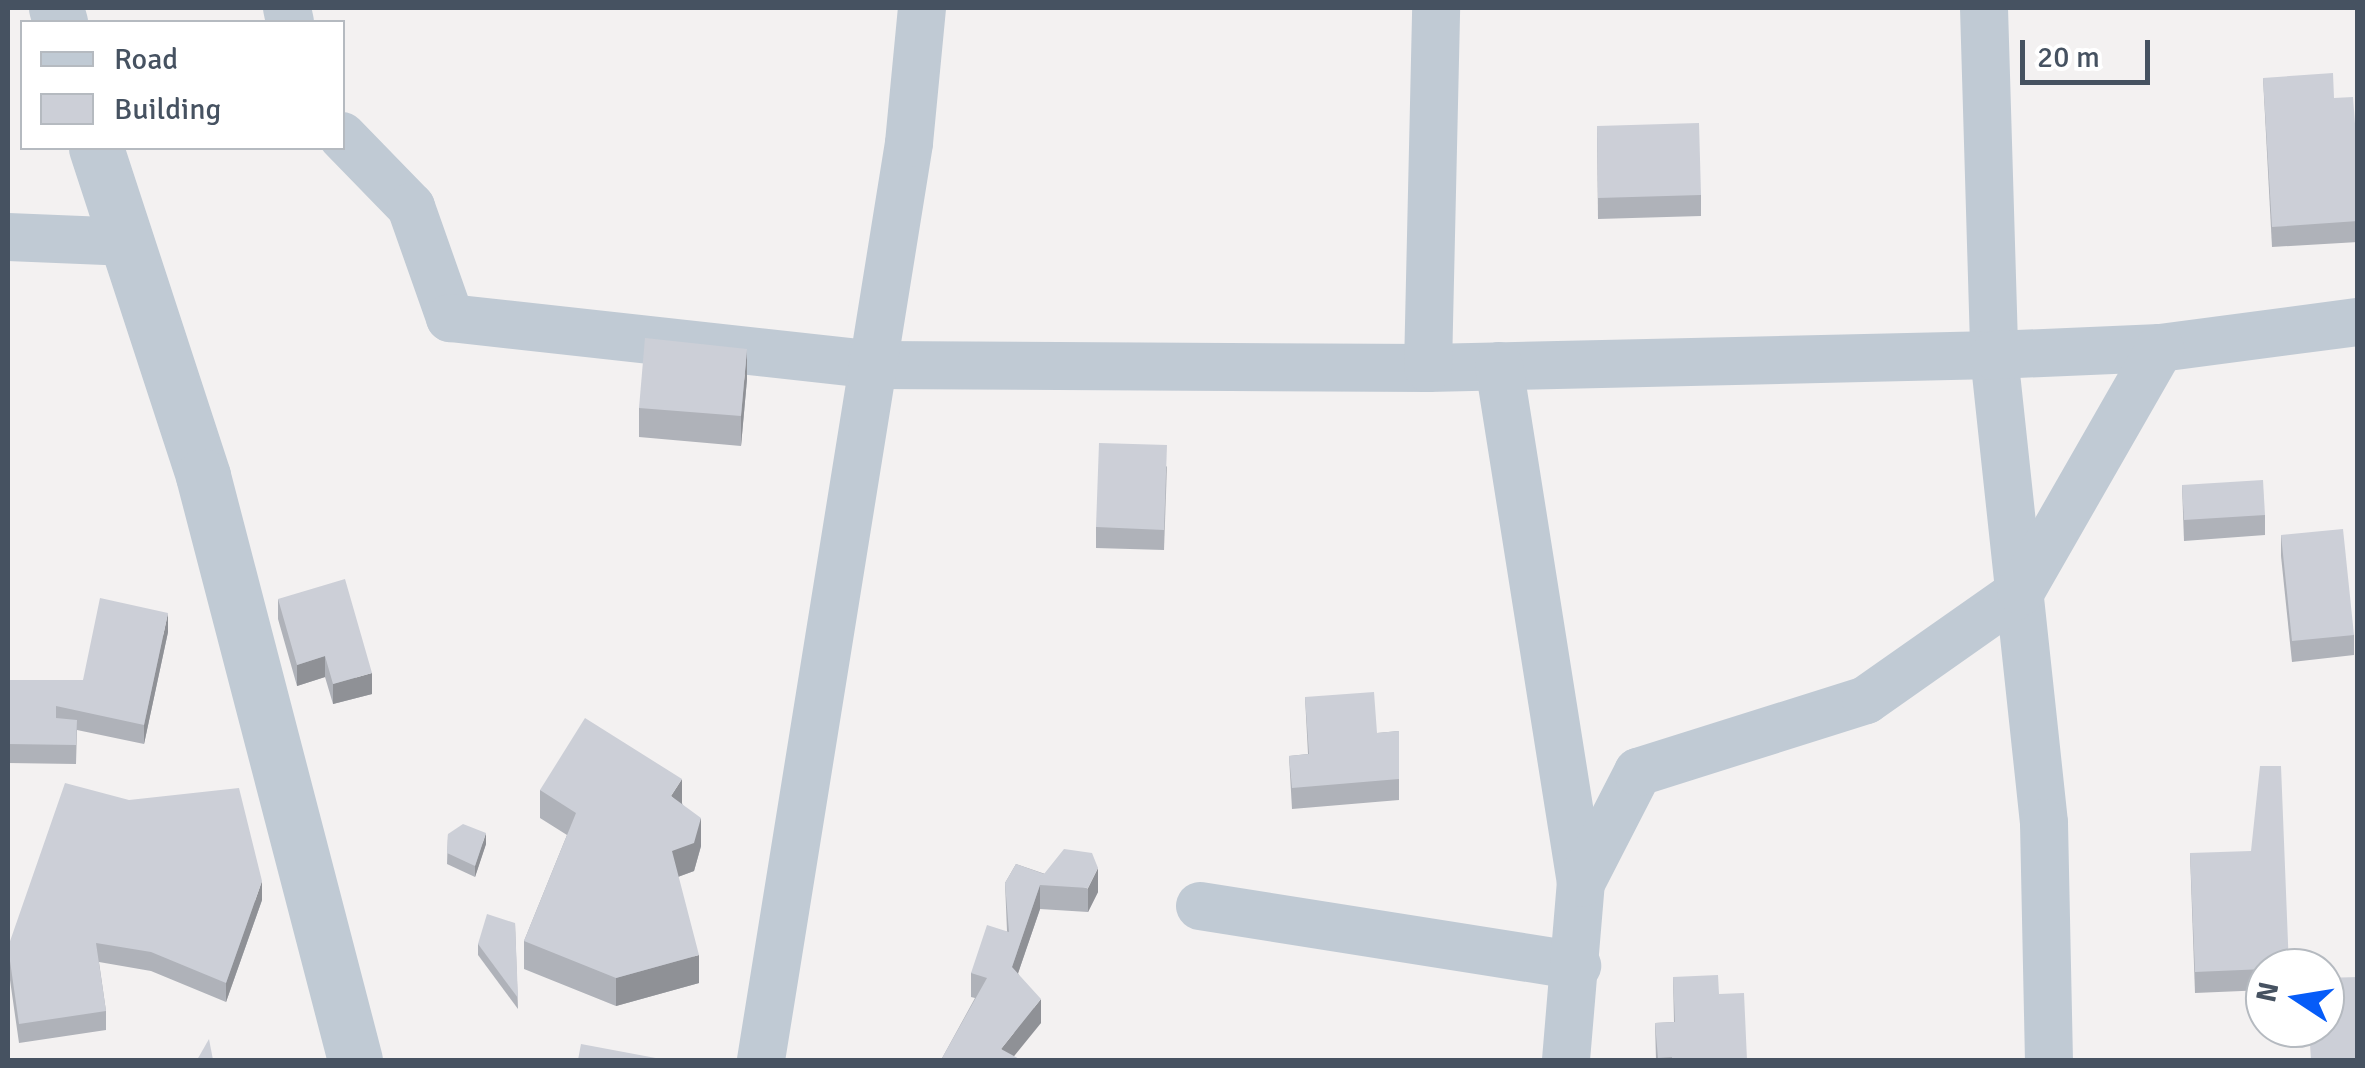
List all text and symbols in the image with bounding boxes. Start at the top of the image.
legend [20,20,345,150]
scale bar [2025,20,2155,82]
text: 20 m [2037,39,2100,76]
text: Road [114,41,178,78]
text: Building [114,91,221,128]
north arrow [2245,948,2345,1048]
text: N [2249,979,2286,1005]

